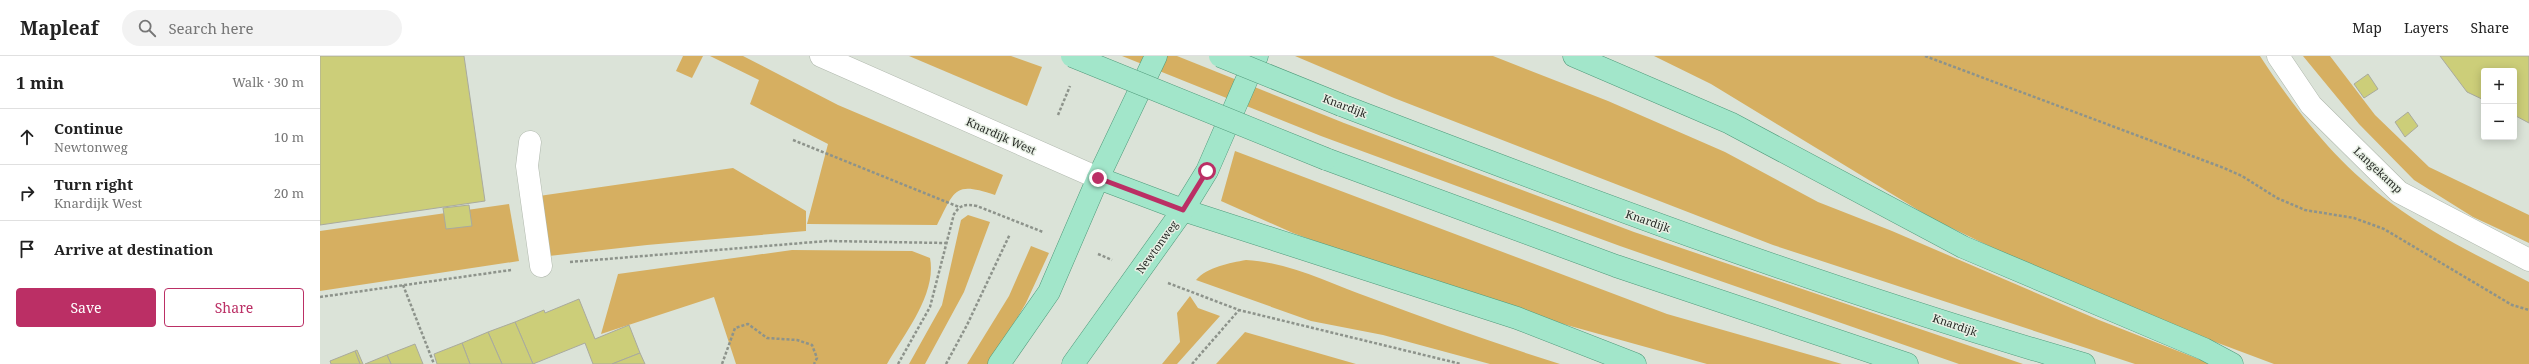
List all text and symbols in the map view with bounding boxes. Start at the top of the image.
search box [122,10,402,46]
text: Mapleaf [20,15,98,41]
icon: search [136,17,158,39]
text: Search here [168,18,254,38]
text: Map [2352,18,2382,37]
text: Layers [2404,18,2449,37]
text: Share [2471,18,2509,37]
map controls [2481,68,2517,140]
button: + [2481,68,2517,104]
text: 1 min [16,71,64,94]
text: Walk · 30 m [232,73,304,91]
street label: Knardijk [1321,90,1370,121]
button: − [2481,104,2517,140]
street label: Knardijk West [964,114,1038,158]
text: Continue [54,118,123,138]
icon: ahead [16,126,38,148]
text: 10 m [274,128,304,146]
text: Newtonweg [54,138,128,156]
street label: Langekamp [2351,143,2406,196]
route start [1198,162,1216,180]
route end [1089,169,1107,187]
text: Turn right [54,174,133,194]
icon: right [16,182,38,204]
text: 20 m [274,184,304,202]
text: Knardijk West [54,194,142,212]
street label: Knardijk [1624,206,1673,235]
street label: Newtonweg [1132,217,1181,276]
icon: arrive [16,238,38,260]
text: Arrive at destination [54,239,213,259]
button: Save [16,288,156,327]
button: Share [164,288,304,327]
street label: Knardijk [1931,310,1980,339]

